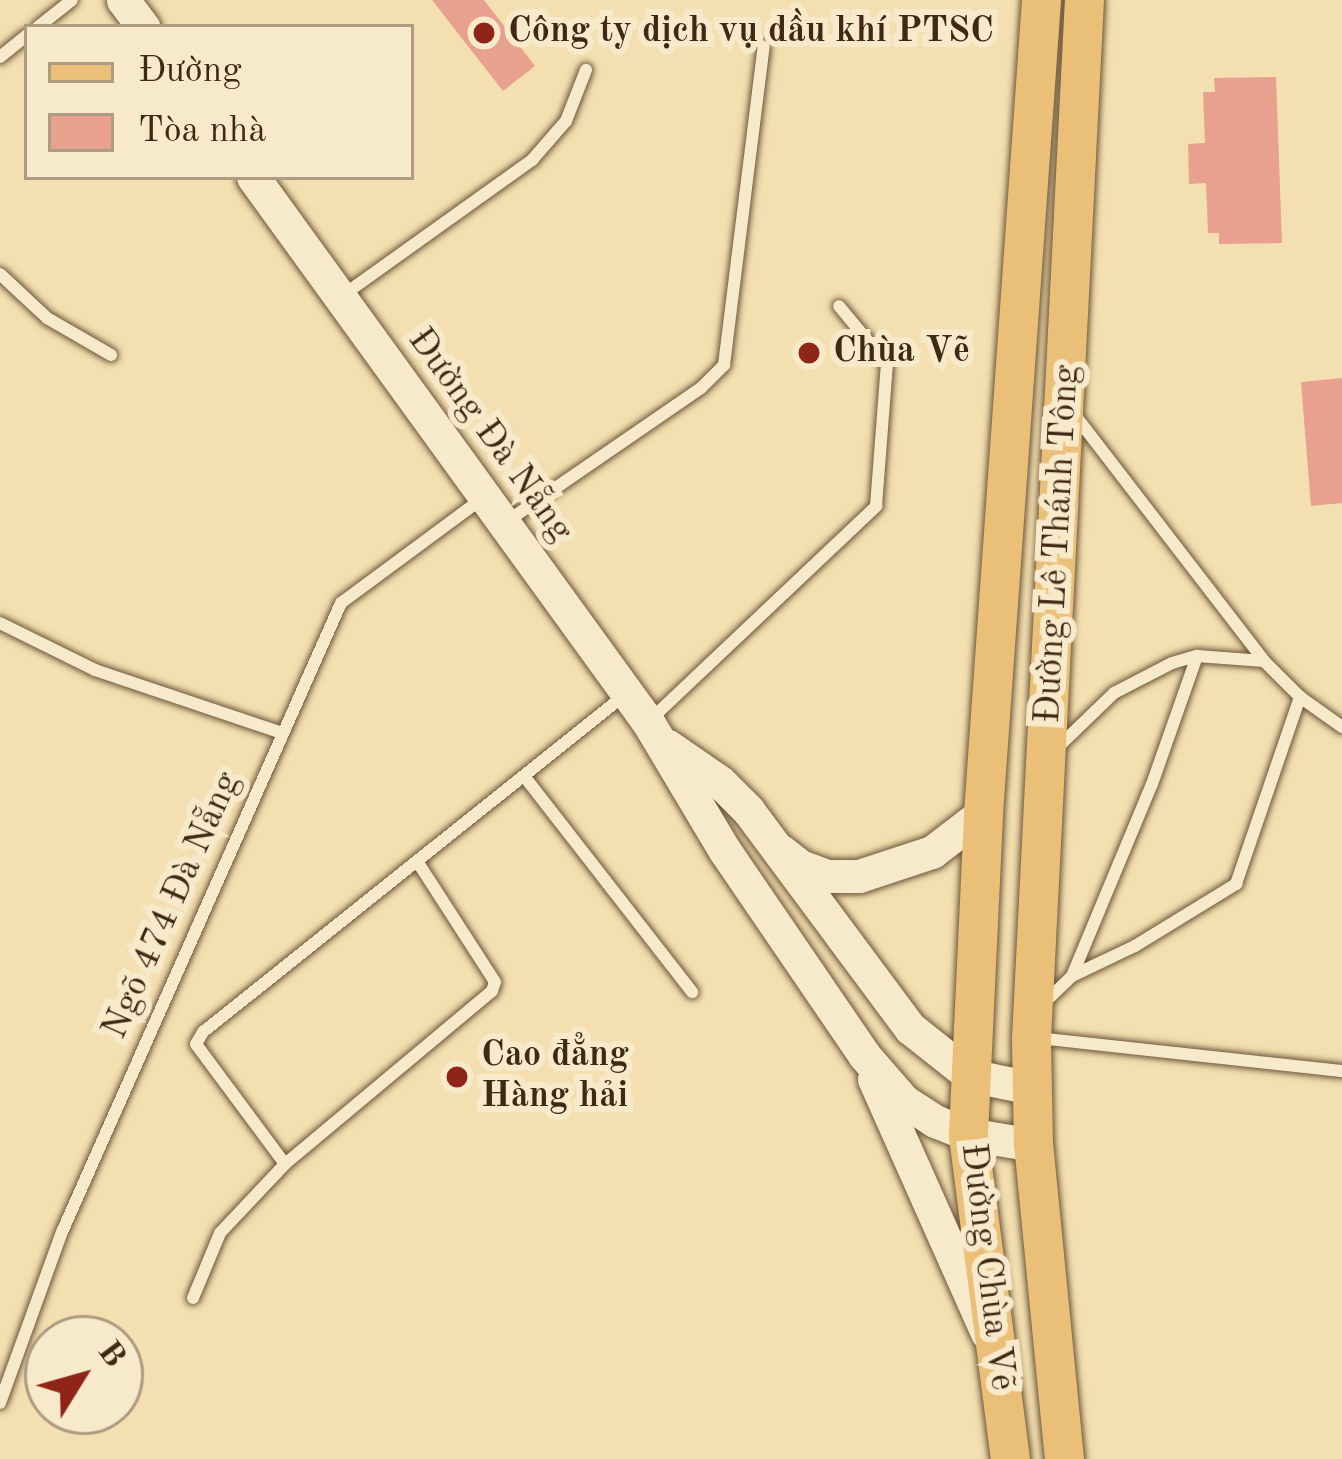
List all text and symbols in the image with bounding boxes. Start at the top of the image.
place label: Công ty dịch vụ dầu khí PTSC [508,11,994,55]
marker: Công ty dịch vụ dầu khí PTSC [471,20,497,46]
legend [24,24,414,180]
text: Đường [138,54,242,90]
text: Tòa nhà [138,114,266,150]
street label: Đường Đà Nẵng [397,321,581,551]
place label: Chùa Vẽ [833,331,970,375]
marker: Chùa Vẽ [796,340,822,366]
street label: Đường Lê Thánh Tông [1028,364,1090,724]
street label: Ngõ 474 Đà Nẵng [95,766,251,1046]
place label: Cao đẳng Hàng hải [481,1034,629,1119]
marker: Cao đẳng Hàng hải [444,1064,470,1090]
street label: Đường Chùa Vẽ [949,1141,1023,1393]
north arrow [24,1315,144,1435]
text: B [91,1336,131,1374]

